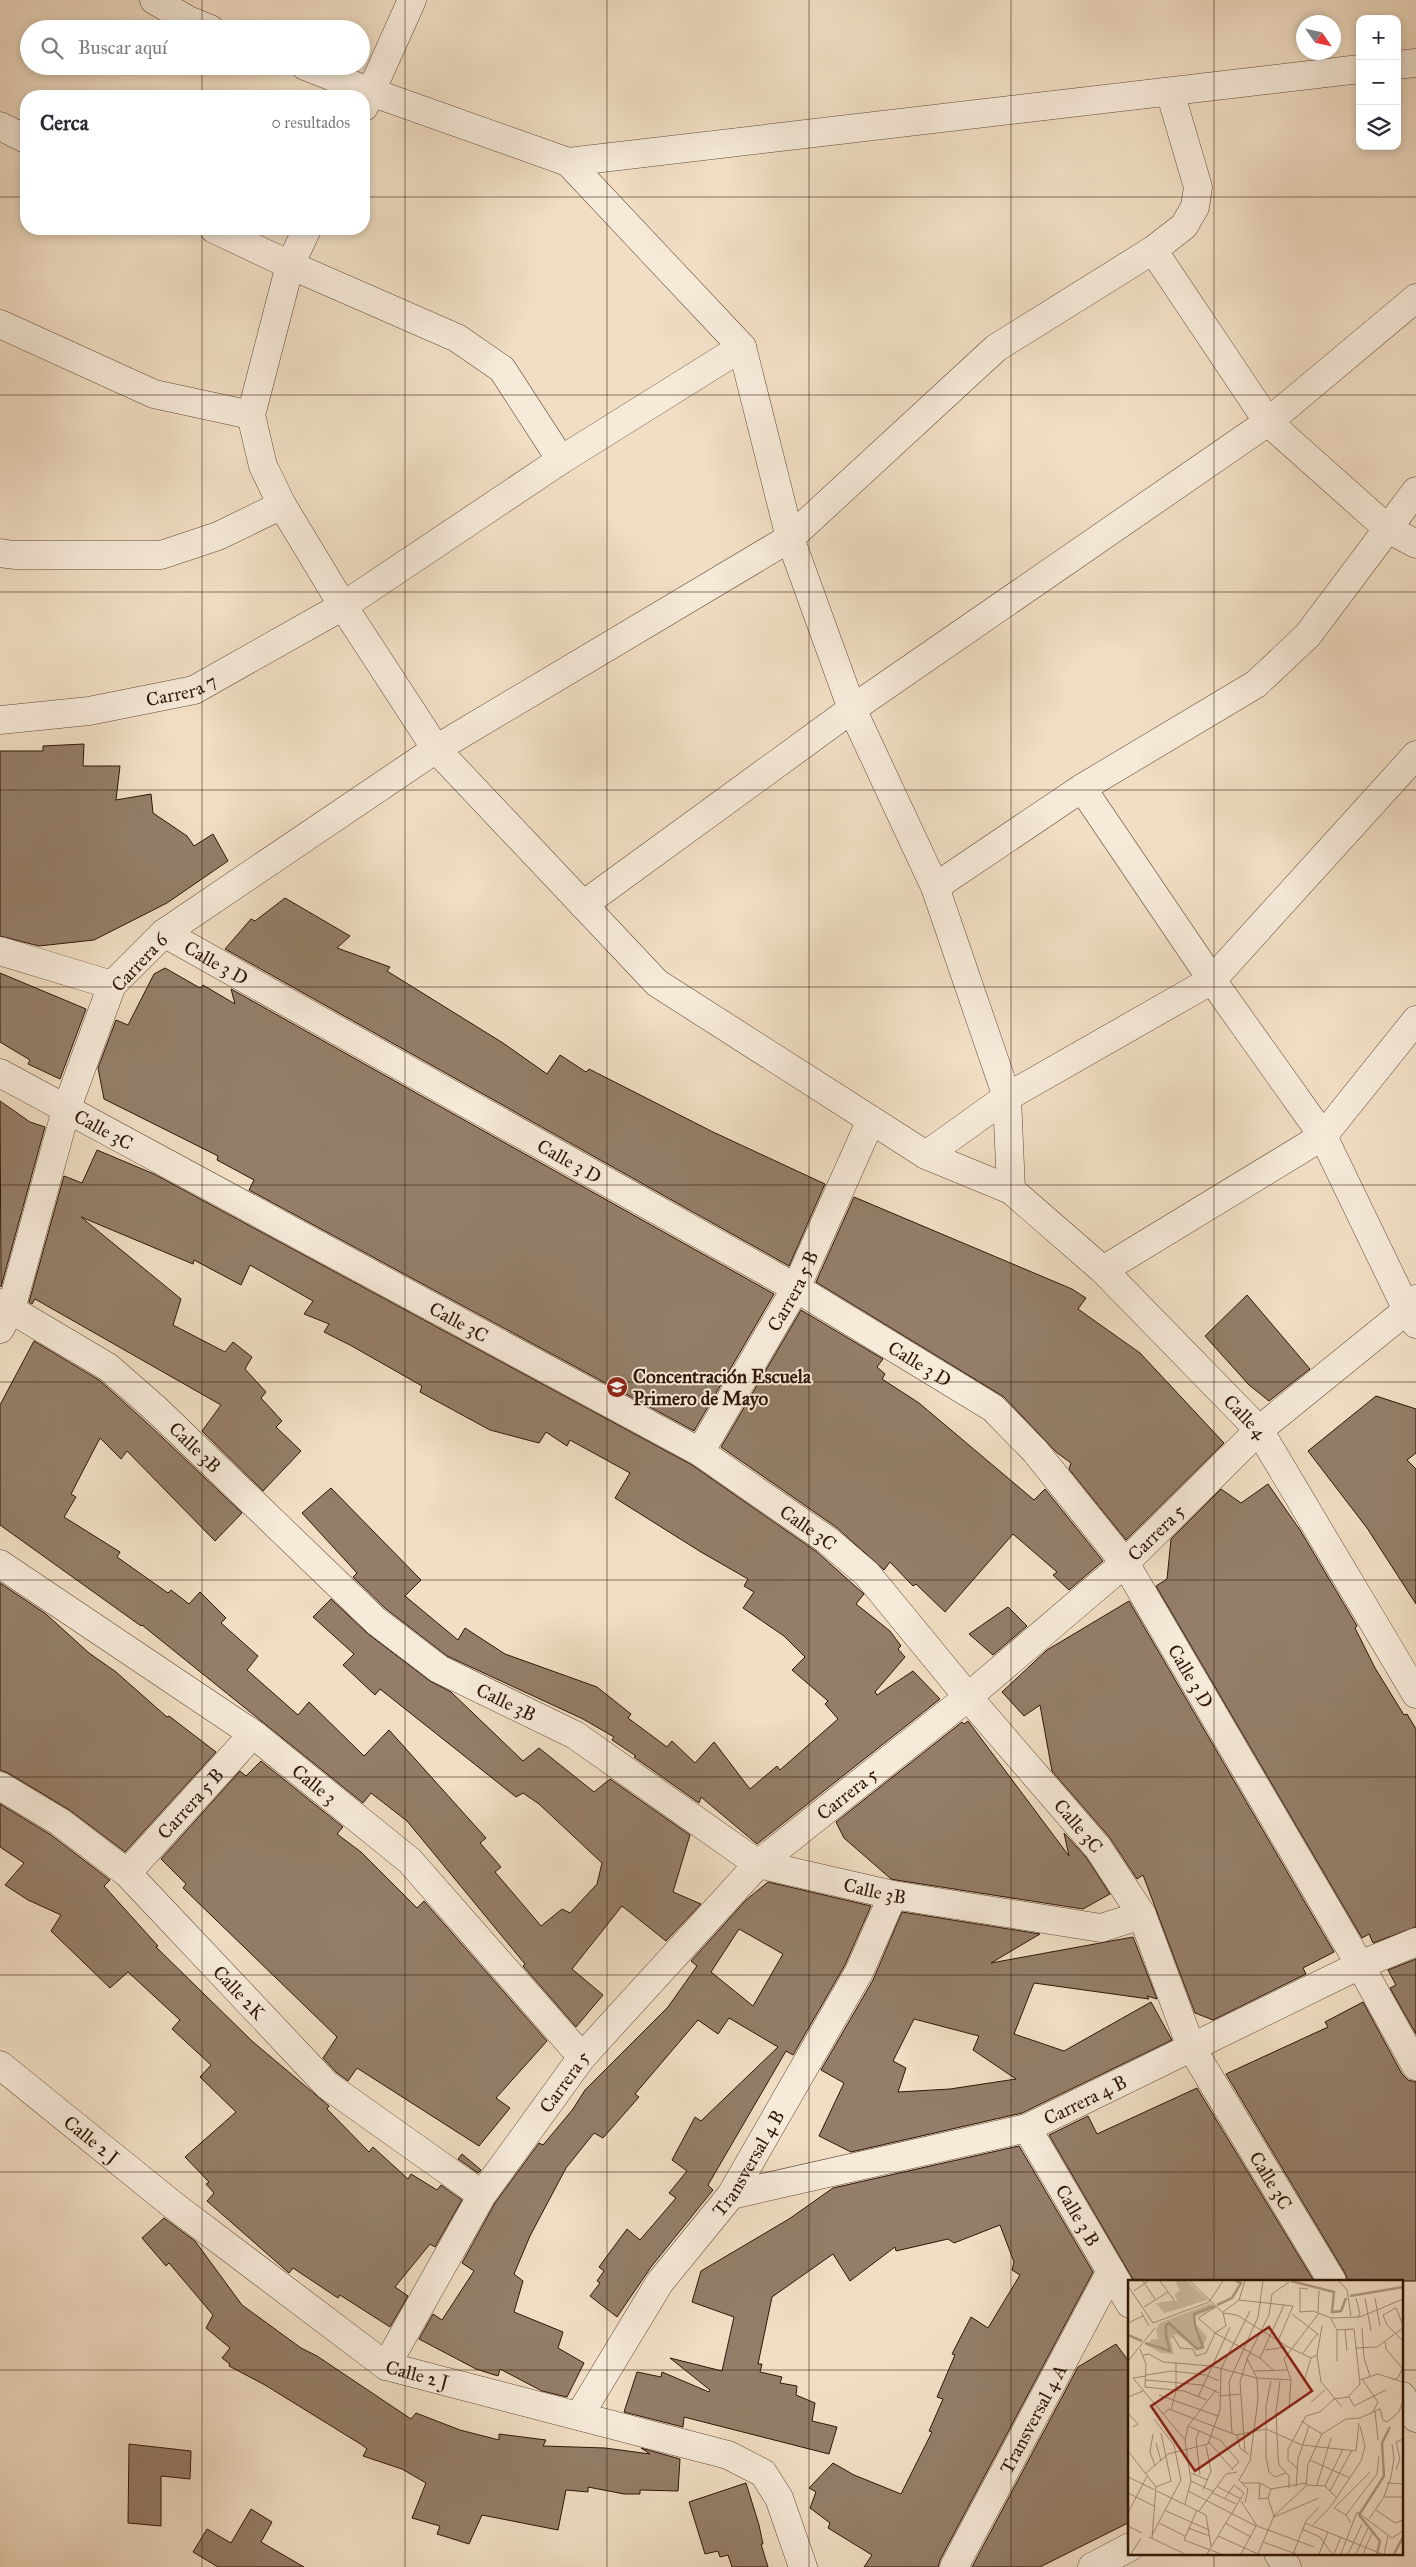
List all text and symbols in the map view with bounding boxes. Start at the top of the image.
north arrow [1296,15,1341,60]
map controls [1356,15,1401,150]
button: + [1356,15,1401,60]
search box [20,20,370,75]
icon: search [38,34,66,62]
text: Buscar aquí [78,36,167,59]
button: − [1356,60,1401,105]
button: layers [1356,105,1401,150]
text: Cerca [40,110,89,136]
text: 0 resultados [272,113,350,132]
street label: Carrera 7 [144,669,221,711]
street label: Carrera 6 [106,927,173,997]
street label: Calle 3 D [180,936,252,990]
street label: Calle 3C [70,1104,137,1155]
street label: Calle 3 D [533,1134,605,1188]
street label: Carrera 5 B [762,1247,823,1335]
street label: Calle 3C [425,1297,492,1347]
street label: Calle 3 D [884,1336,956,1392]
place label: Concentración Escuela Primero de Mayo [633,1365,812,1411]
school or university icon: Concentración Escuela Primero de Mayo [605,1375,629,1399]
street label: Calle 4 [1219,1390,1273,1444]
street label: Calle 3B [164,1417,226,1478]
street label: Carrera 5 [1123,1499,1190,1566]
street label: Calle 3C [775,1500,841,1555]
street label: Calle 3 D [1163,1640,1218,1712]
street label: Calle 3B [473,1678,540,1726]
street label: Calle 3 [287,1759,341,1809]
street label: Carrera 5 B [153,1763,228,1844]
street label: Carrera 5 [812,1763,882,1825]
street label: Calle 3C [1049,1794,1108,1858]
street label: Calle 3B [841,1873,908,1909]
street label: Calle 2K [208,1961,270,2025]
street label: Carrera 5 [534,2046,594,2118]
street label: Carrera 4 B [1040,2070,1130,2130]
street label: Transversal 4 B [707,2106,789,2221]
street label: Calle 2 J [59,2110,124,2170]
street label: Calle 3C [1245,2147,1297,2214]
street label: Calle 3 B [1051,2180,1105,2250]
inset map [1128,2280,1404,2554]
street label: Calle 2 J [383,2355,452,2395]
street label: Transversal 4 A [995,2360,1072,2477]

